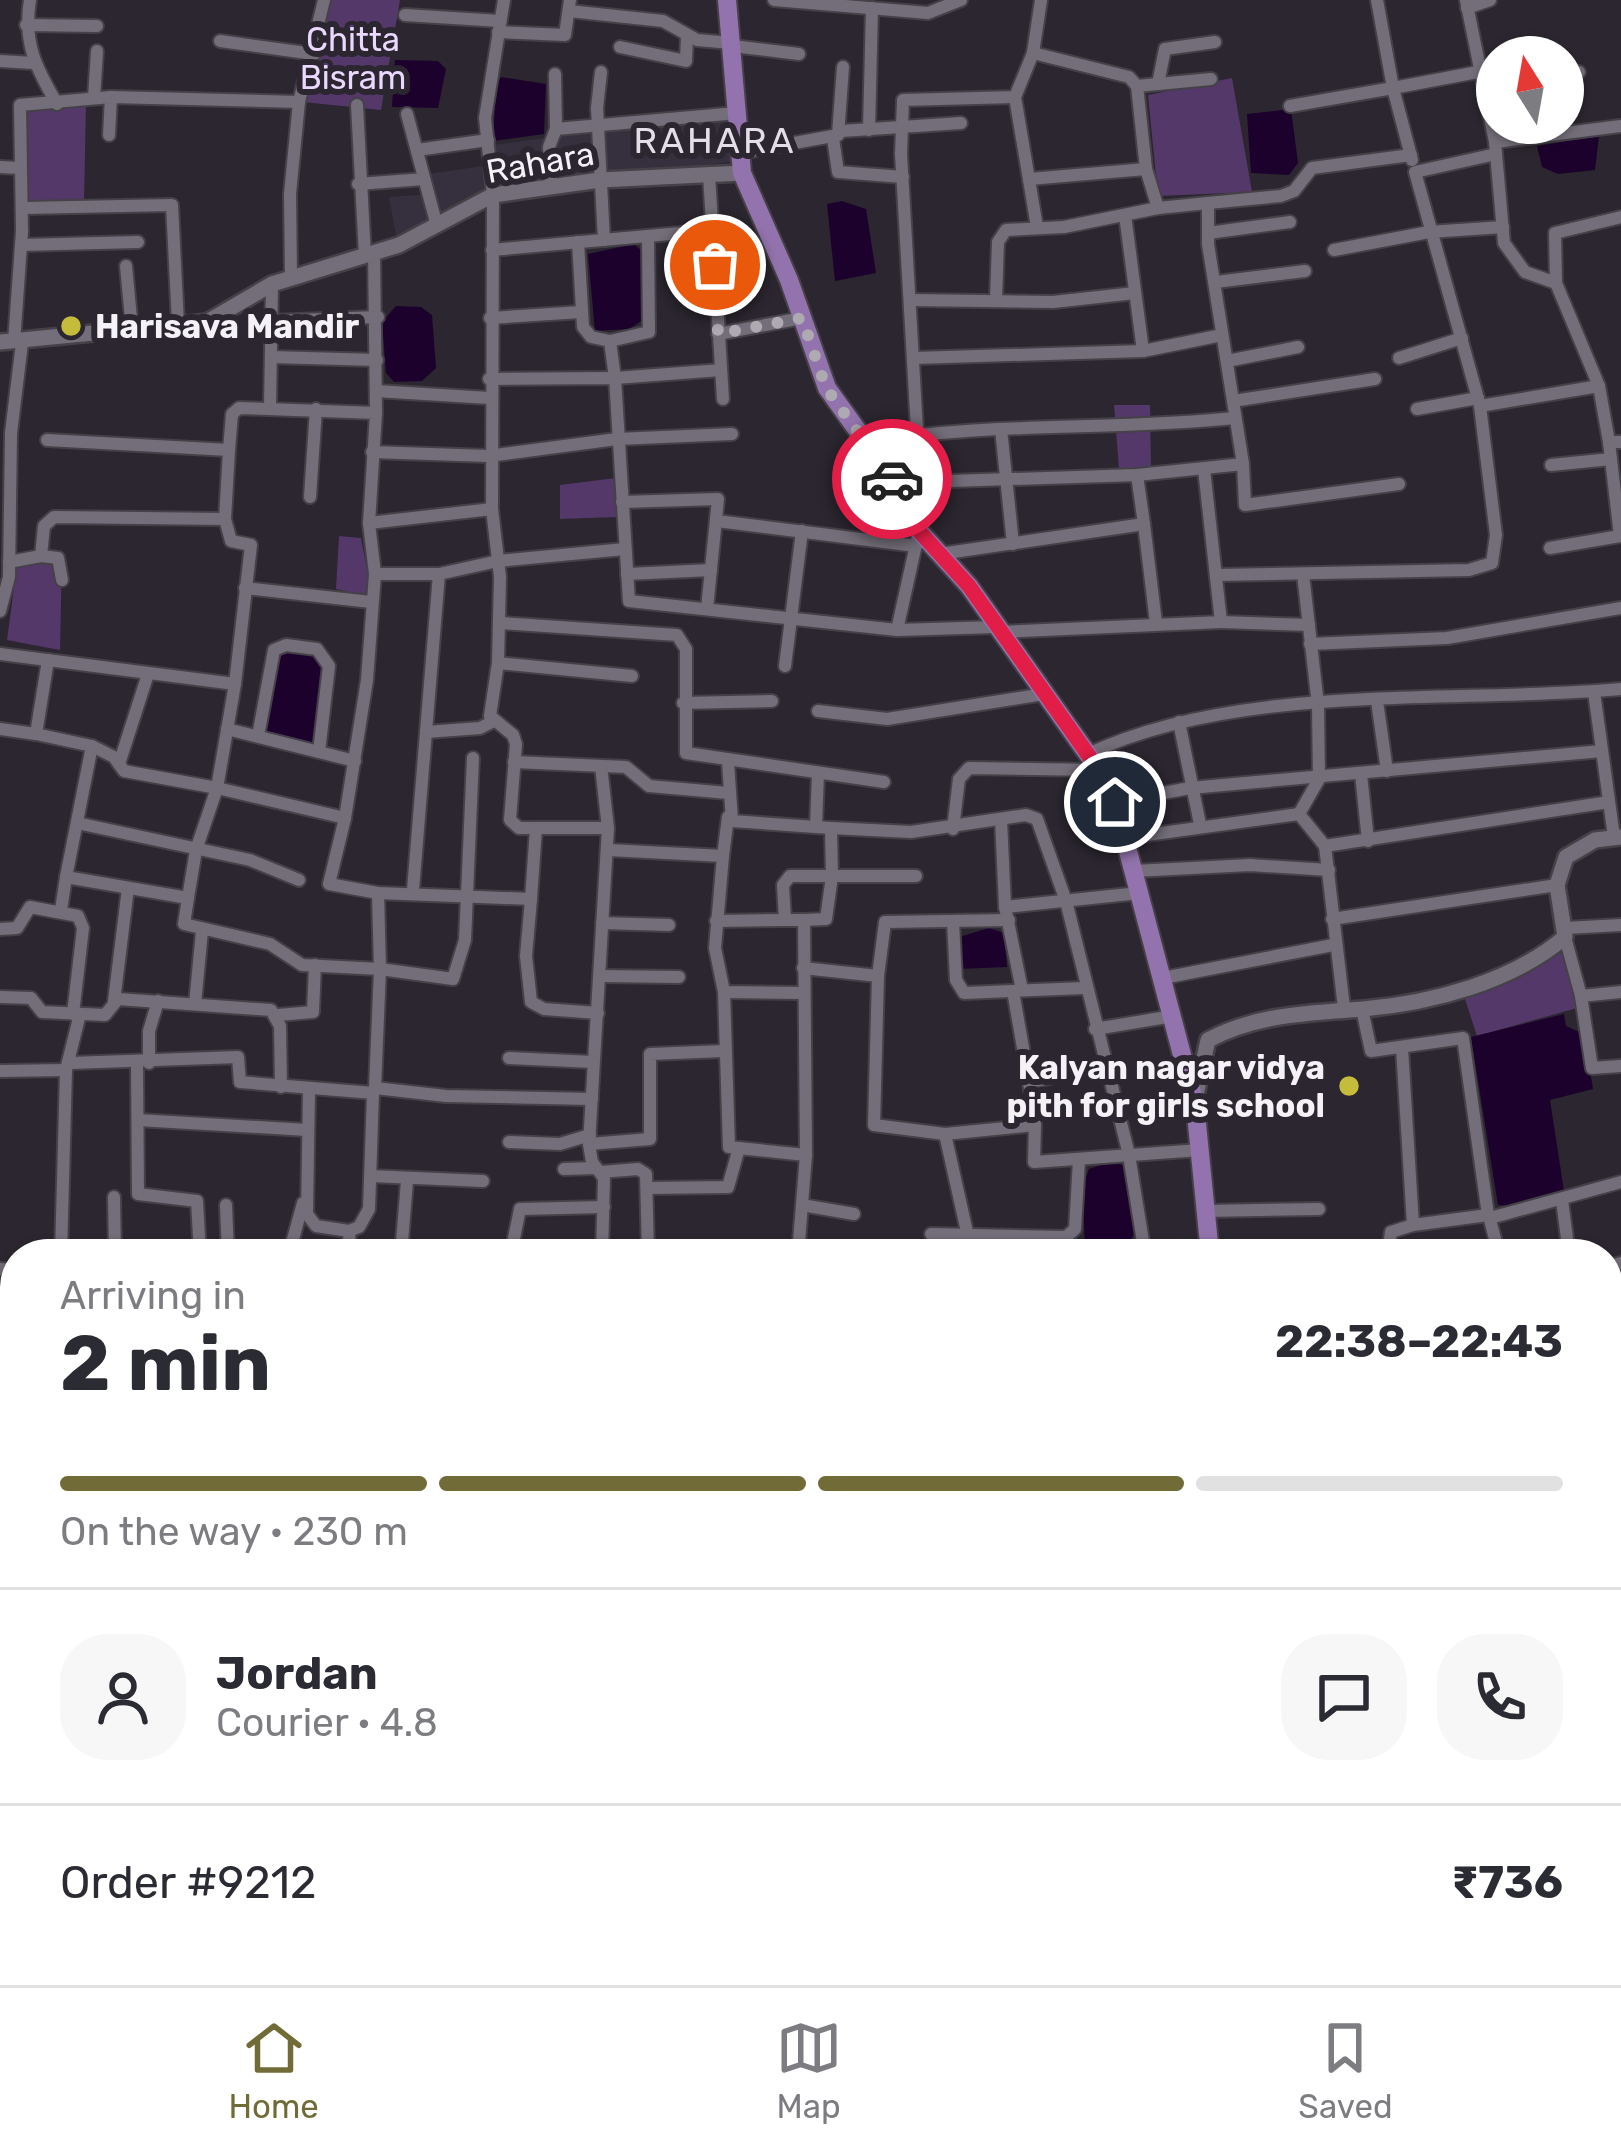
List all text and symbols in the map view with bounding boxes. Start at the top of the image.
park label: Chitta Bisram [300,20,406,97]
north arrow [1476,36,1584,144]
map controls [1476,36,1584,144]
district label: RAHARA [633,119,797,162]
street label: Rahara [483,134,597,191]
pin [664,214,766,316]
icon: bag [682,232,748,298]
place label: Harisava Mandir [95,307,359,346]
marker: Harisava Mandir [58,313,84,339]
courier [832,419,952,539]
icon: car [859,446,925,512]
pin [1064,751,1166,853]
icon: home [1082,769,1148,835]
place label: Kalyan nagar vidya pith for girls school [1006,1048,1325,1125]
marker: Kalyan nagar vidya pith for girls school [1336,1073,1362,1099]
text: Arriving in [60,1273,246,1319]
text: 22:38–22:43 [1275,1315,1563,1368]
text: 2 min [60,1317,271,1410]
text: On the way · 230 m [60,1509,408,1555]
button: person [60,1634,186,1760]
button: chat [1281,1634,1407,1760]
button: phone [1437,1634,1563,1760]
text: Jordan [216,1647,378,1700]
text: Courier · 4.8 [216,1700,438,1746]
text: Order #9212 [60,1856,316,1909]
text: ₹736 [1451,1856,1563,1909]
tab: Home [228,2015,319,2126]
tab: Map [776,2015,842,2126]
tab: Saved [1298,2015,1393,2126]

